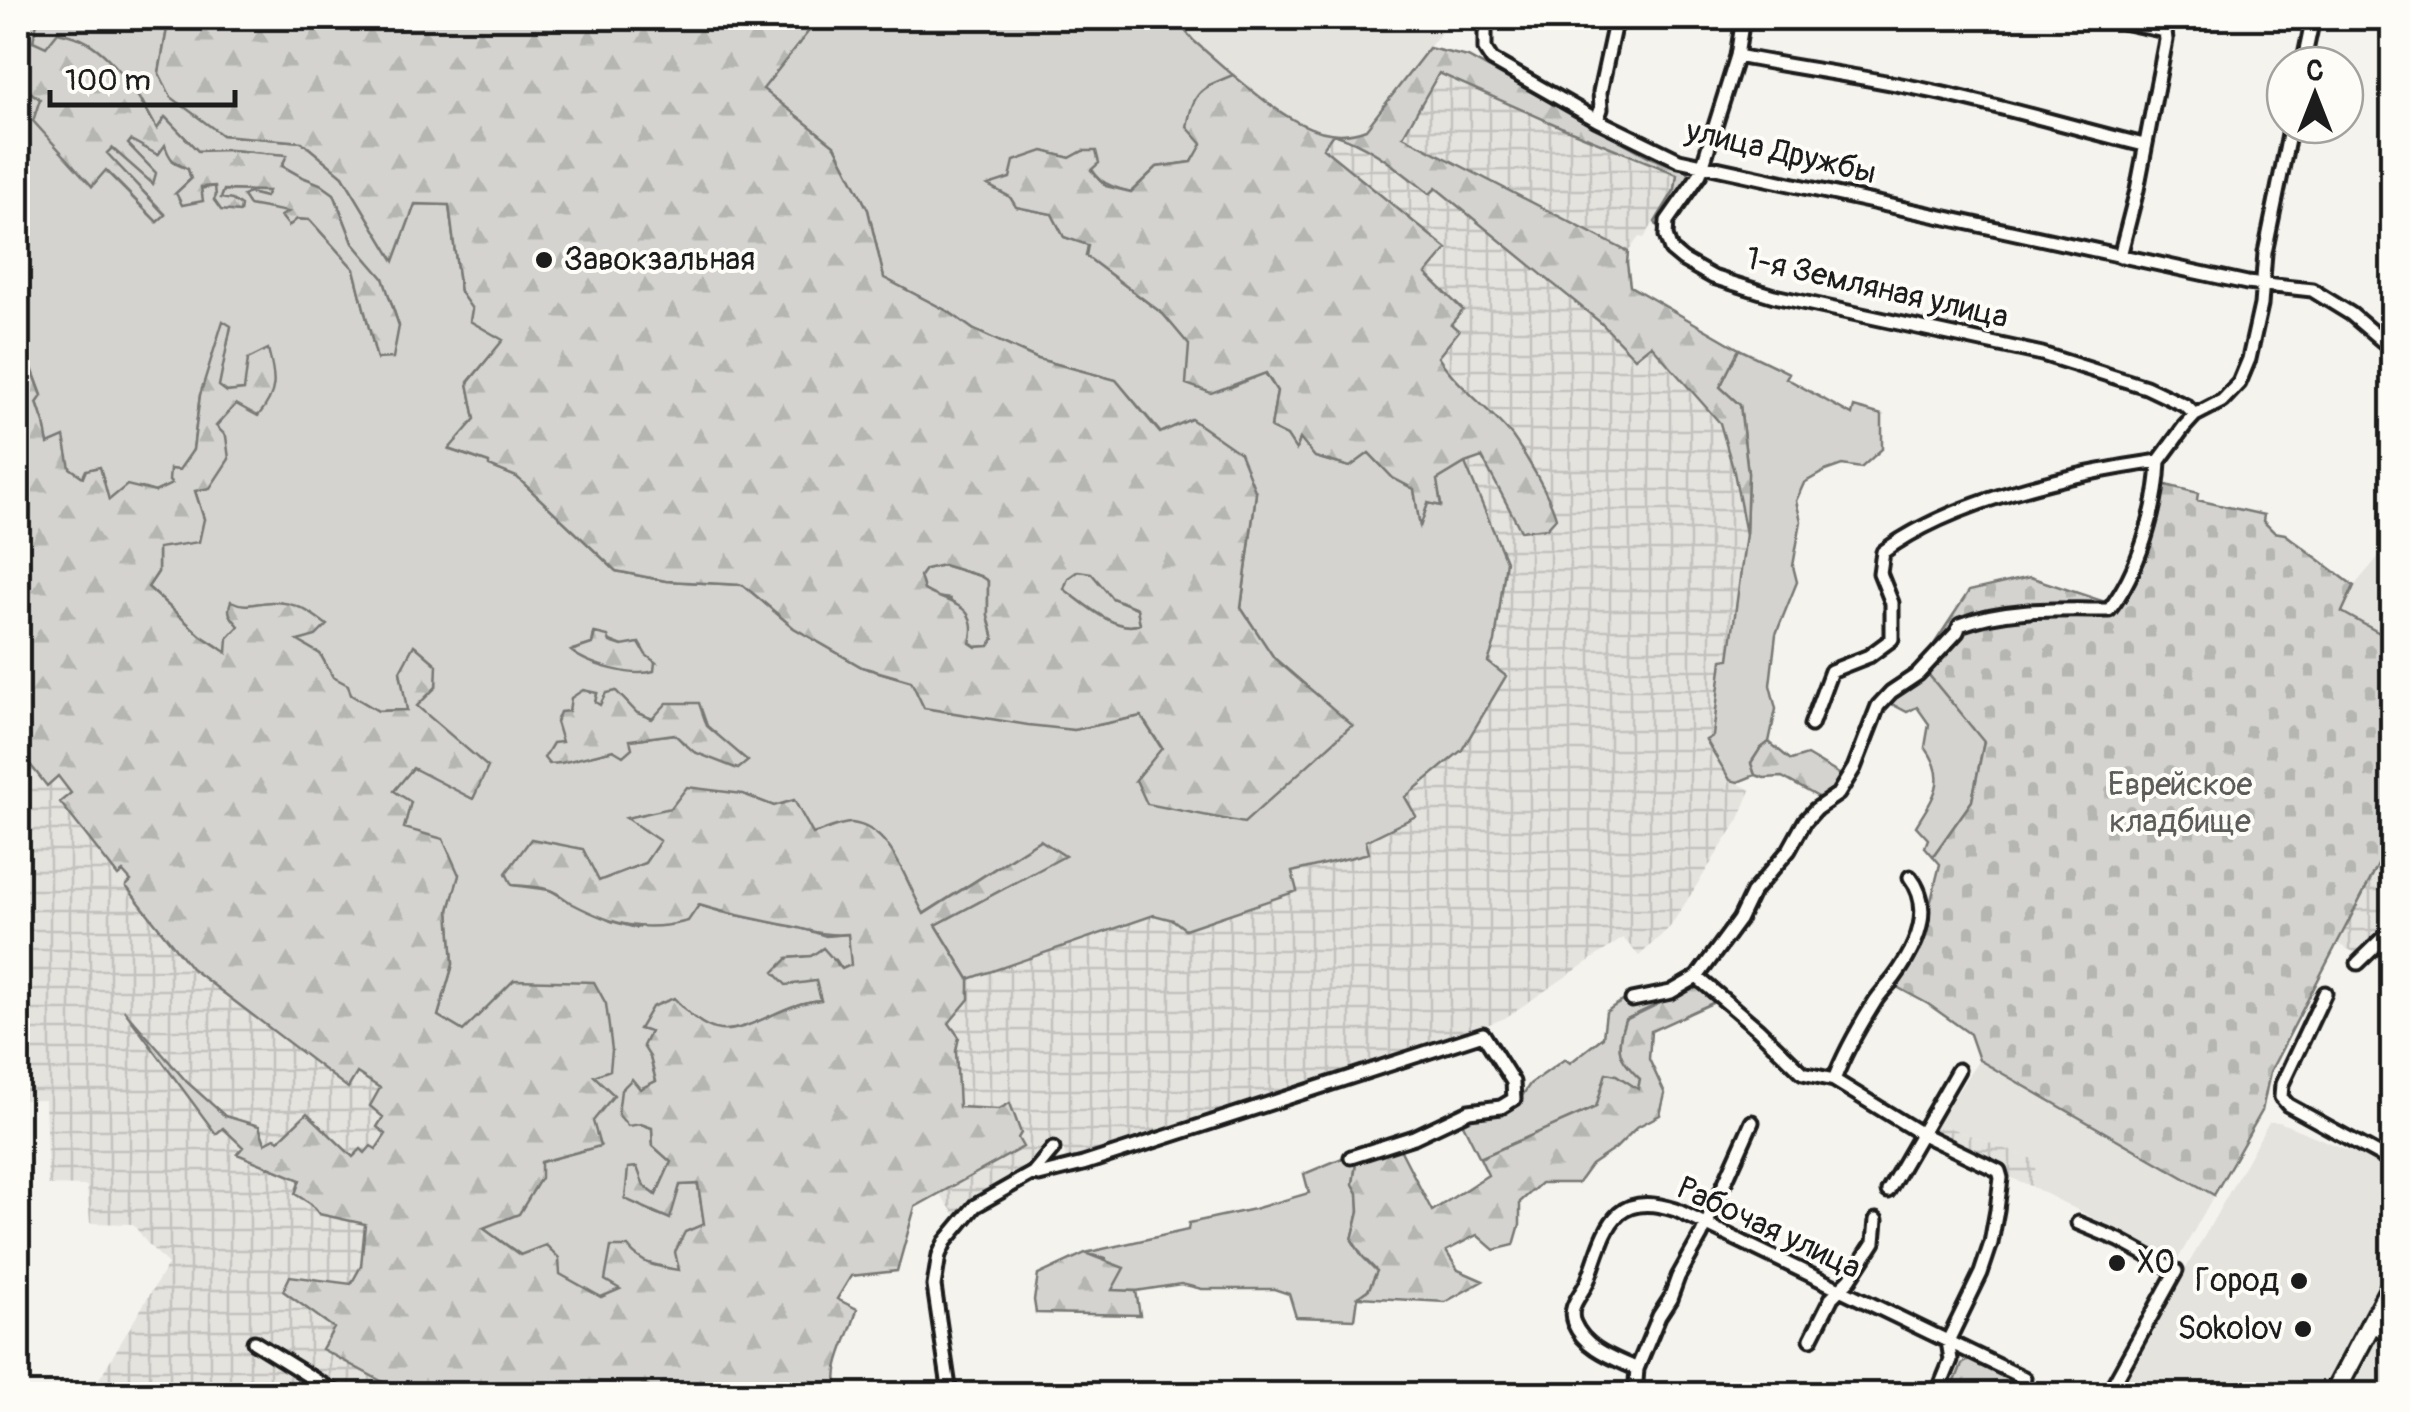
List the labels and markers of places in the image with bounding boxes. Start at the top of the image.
place label: Завокзальная [564,240,755,280]
marker: Завокзальная [533,249,555,271]
place label: ХО [2137,1243,2175,1283]
marker: ХО [2106,1252,2128,1274]
place label: Город [2195,1261,2279,1301]
marker: Город [2288,1270,2310,1292]
place label: Sokolov [2177,1309,2283,1349]
marker: Sokolov [2292,1318,2314,1340]

